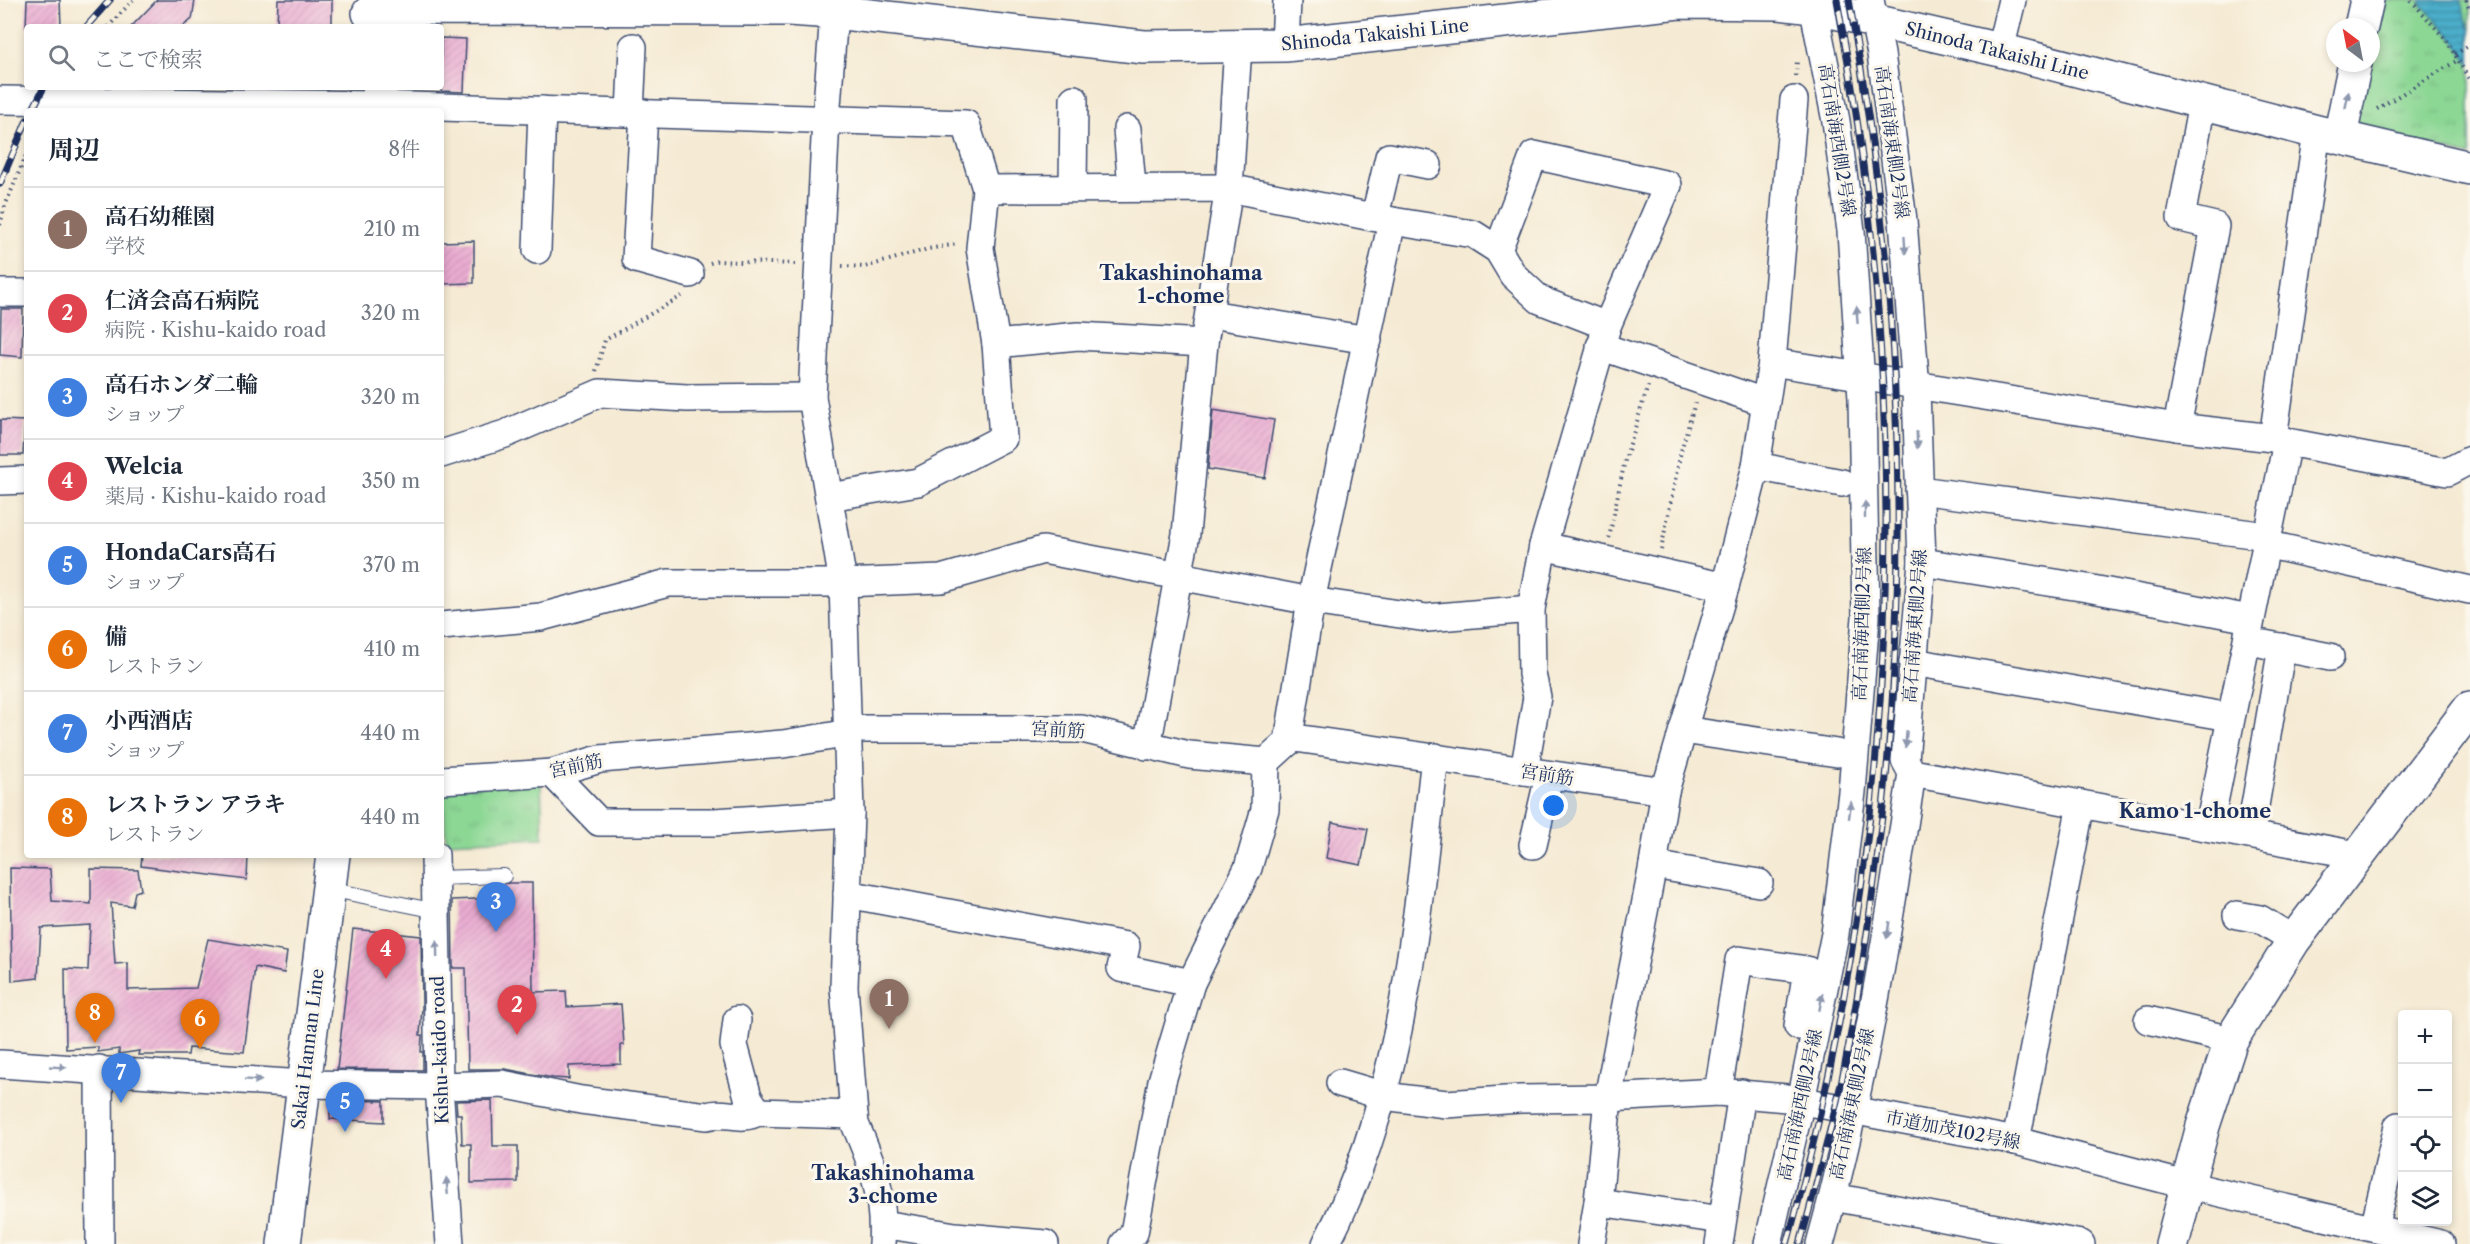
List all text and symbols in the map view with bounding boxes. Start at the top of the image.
street label: Shinoda Takaishi Line [1280,14,1470,56]
street label: Shinoda Takaishi Line [1903,18,2091,84]
north arrow [2326,18,2380,72]
search box [24,24,444,90]
icon: search [45,41,78,74]
text: ここで検索 [93,46,203,73]
street label: 高石南海西側2号線 [1814,62,1860,218]
street label: 高石南海東側2号線 [1870,64,1914,220]
one-way arrow [2343,91,2352,110]
text: 周辺 [48,134,100,166]
text: 8件 [388,137,420,161]
text: 高石幼稚園 [105,203,215,230]
text: 1 [63,217,72,241]
text: 210 m [363,217,420,241]
text: 学校 [105,234,145,258]
one-way arrow [1900,235,1910,254]
district label: Takashinohama 1-chome [1099,261,1263,308]
text: 仁済会高石病院 [105,287,259,314]
text: 2 [62,301,73,325]
text: 320 m [361,301,420,325]
one-way arrow [1852,306,1861,325]
text: 病院 · Kishu-kaido road [105,318,326,342]
text: 高石ホンダ二輪 [105,371,258,398]
text: 3 [62,385,73,409]
text: 320 m [361,385,420,409]
text: ショップ [105,402,185,426]
one-way arrow [1913,430,1922,449]
text: Welcia [105,453,183,480]
text: 4 [62,469,73,493]
text: 350 m [362,469,420,493]
text: 薬局 · Kishu-kaido road [105,484,326,508]
one-way arrow [1860,501,1870,520]
text: HondaCars高石 [105,539,276,566]
street label: 高石南海西側2号線 [1848,546,1876,702]
street label: 高石南海東側2号線 [1899,548,1931,704]
text: 5 [62,553,73,577]
text: 370 m [363,553,420,577]
text: ショップ [105,570,185,594]
text: 備 [105,623,127,650]
text: 6 [62,637,73,661]
text: 410 m [363,637,420,661]
text: レストラン [105,654,204,678]
text: 小西酒店 [105,707,193,734]
street label: 宮前筋 [1030,718,1086,742]
text: 7 [62,721,73,745]
text: 440 m [360,721,420,745]
one-way arrow [1902,729,1911,748]
text: ショップ [105,738,185,762]
street label: 宮前筋 [547,750,605,782]
street label: 宮前筋 [1519,760,1575,790]
text: レストラン アラキ [105,791,286,818]
your location [1539,791,1568,820]
district label: Kamo 1-chome [2119,799,2271,823]
one-way arrow [1845,800,1855,819]
text: 8 [61,805,74,829]
text: 440 m [360,805,420,829]
text: レストラン [105,822,204,846]
pin: 3 [476,882,516,932]
one-way arrow [1883,920,1892,939]
pin: 4 [366,930,406,979]
one-way arrow [433,939,442,958]
street label: Sakai Hannan Line [287,968,329,1130]
street label: Kishu-kaido road [426,975,454,1125]
pin: 1 [870,980,908,1029]
pin: 2 [498,986,536,1035]
one-way arrow [1817,993,1826,1012]
pin: 8 [76,994,115,1043]
pin: 6 [180,1000,220,1049]
map controls [2398,1010,2452,1226]
button: + [2398,1010,2452,1064]
street label: 高石南海東側2号線 [1825,1026,1879,1182]
street label: 高石南海西側2号線 [1773,1027,1827,1183]
pin: 7 [102,1054,140,1103]
one-way arrow [49,1062,68,1071]
button: − [2398,1064,2452,1118]
one-way arrow [243,1075,262,1085]
pin: 5 [326,1082,364,1132]
street label: 市道加茂102号線 [1883,1106,2023,1154]
button: locate [2398,1118,2452,1172]
district label: Takashinohama 3-chome [811,1161,975,1208]
button: layers [2398,1172,2452,1226]
one-way arrow [443,1176,452,1195]

